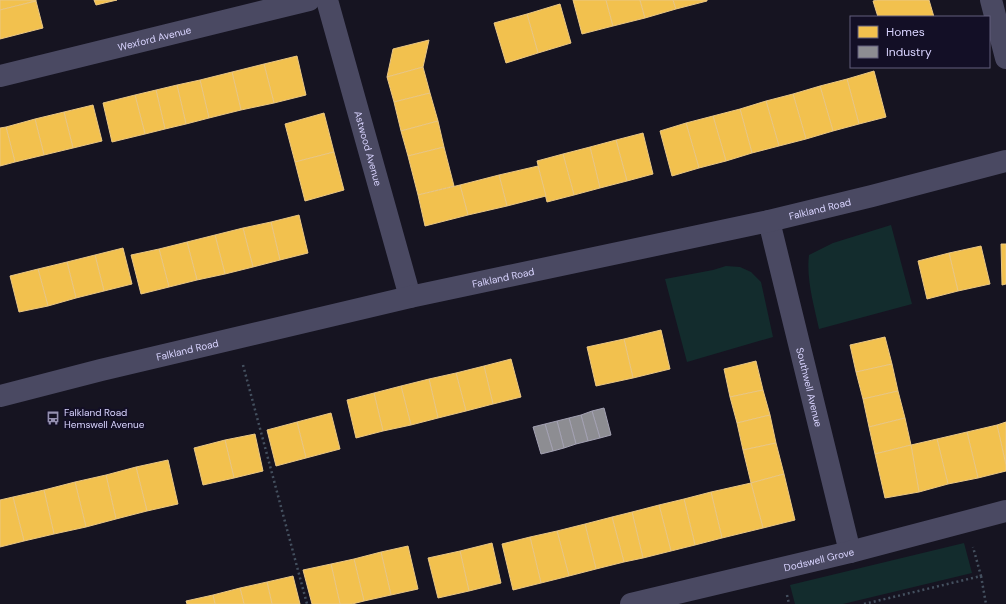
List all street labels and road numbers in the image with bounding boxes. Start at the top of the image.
street label: Wexford Avenue [116,23,193,54]
street label: Astwood Avenue [351,109,385,188]
street label: Falkland Road [788,195,852,223]
street label: Falkland Road [471,265,536,291]
street label: Falkland Road [155,336,220,364]
street label: Southwell Avenue [793,346,825,429]
street label: Dodswell Grove [782,545,856,575]

